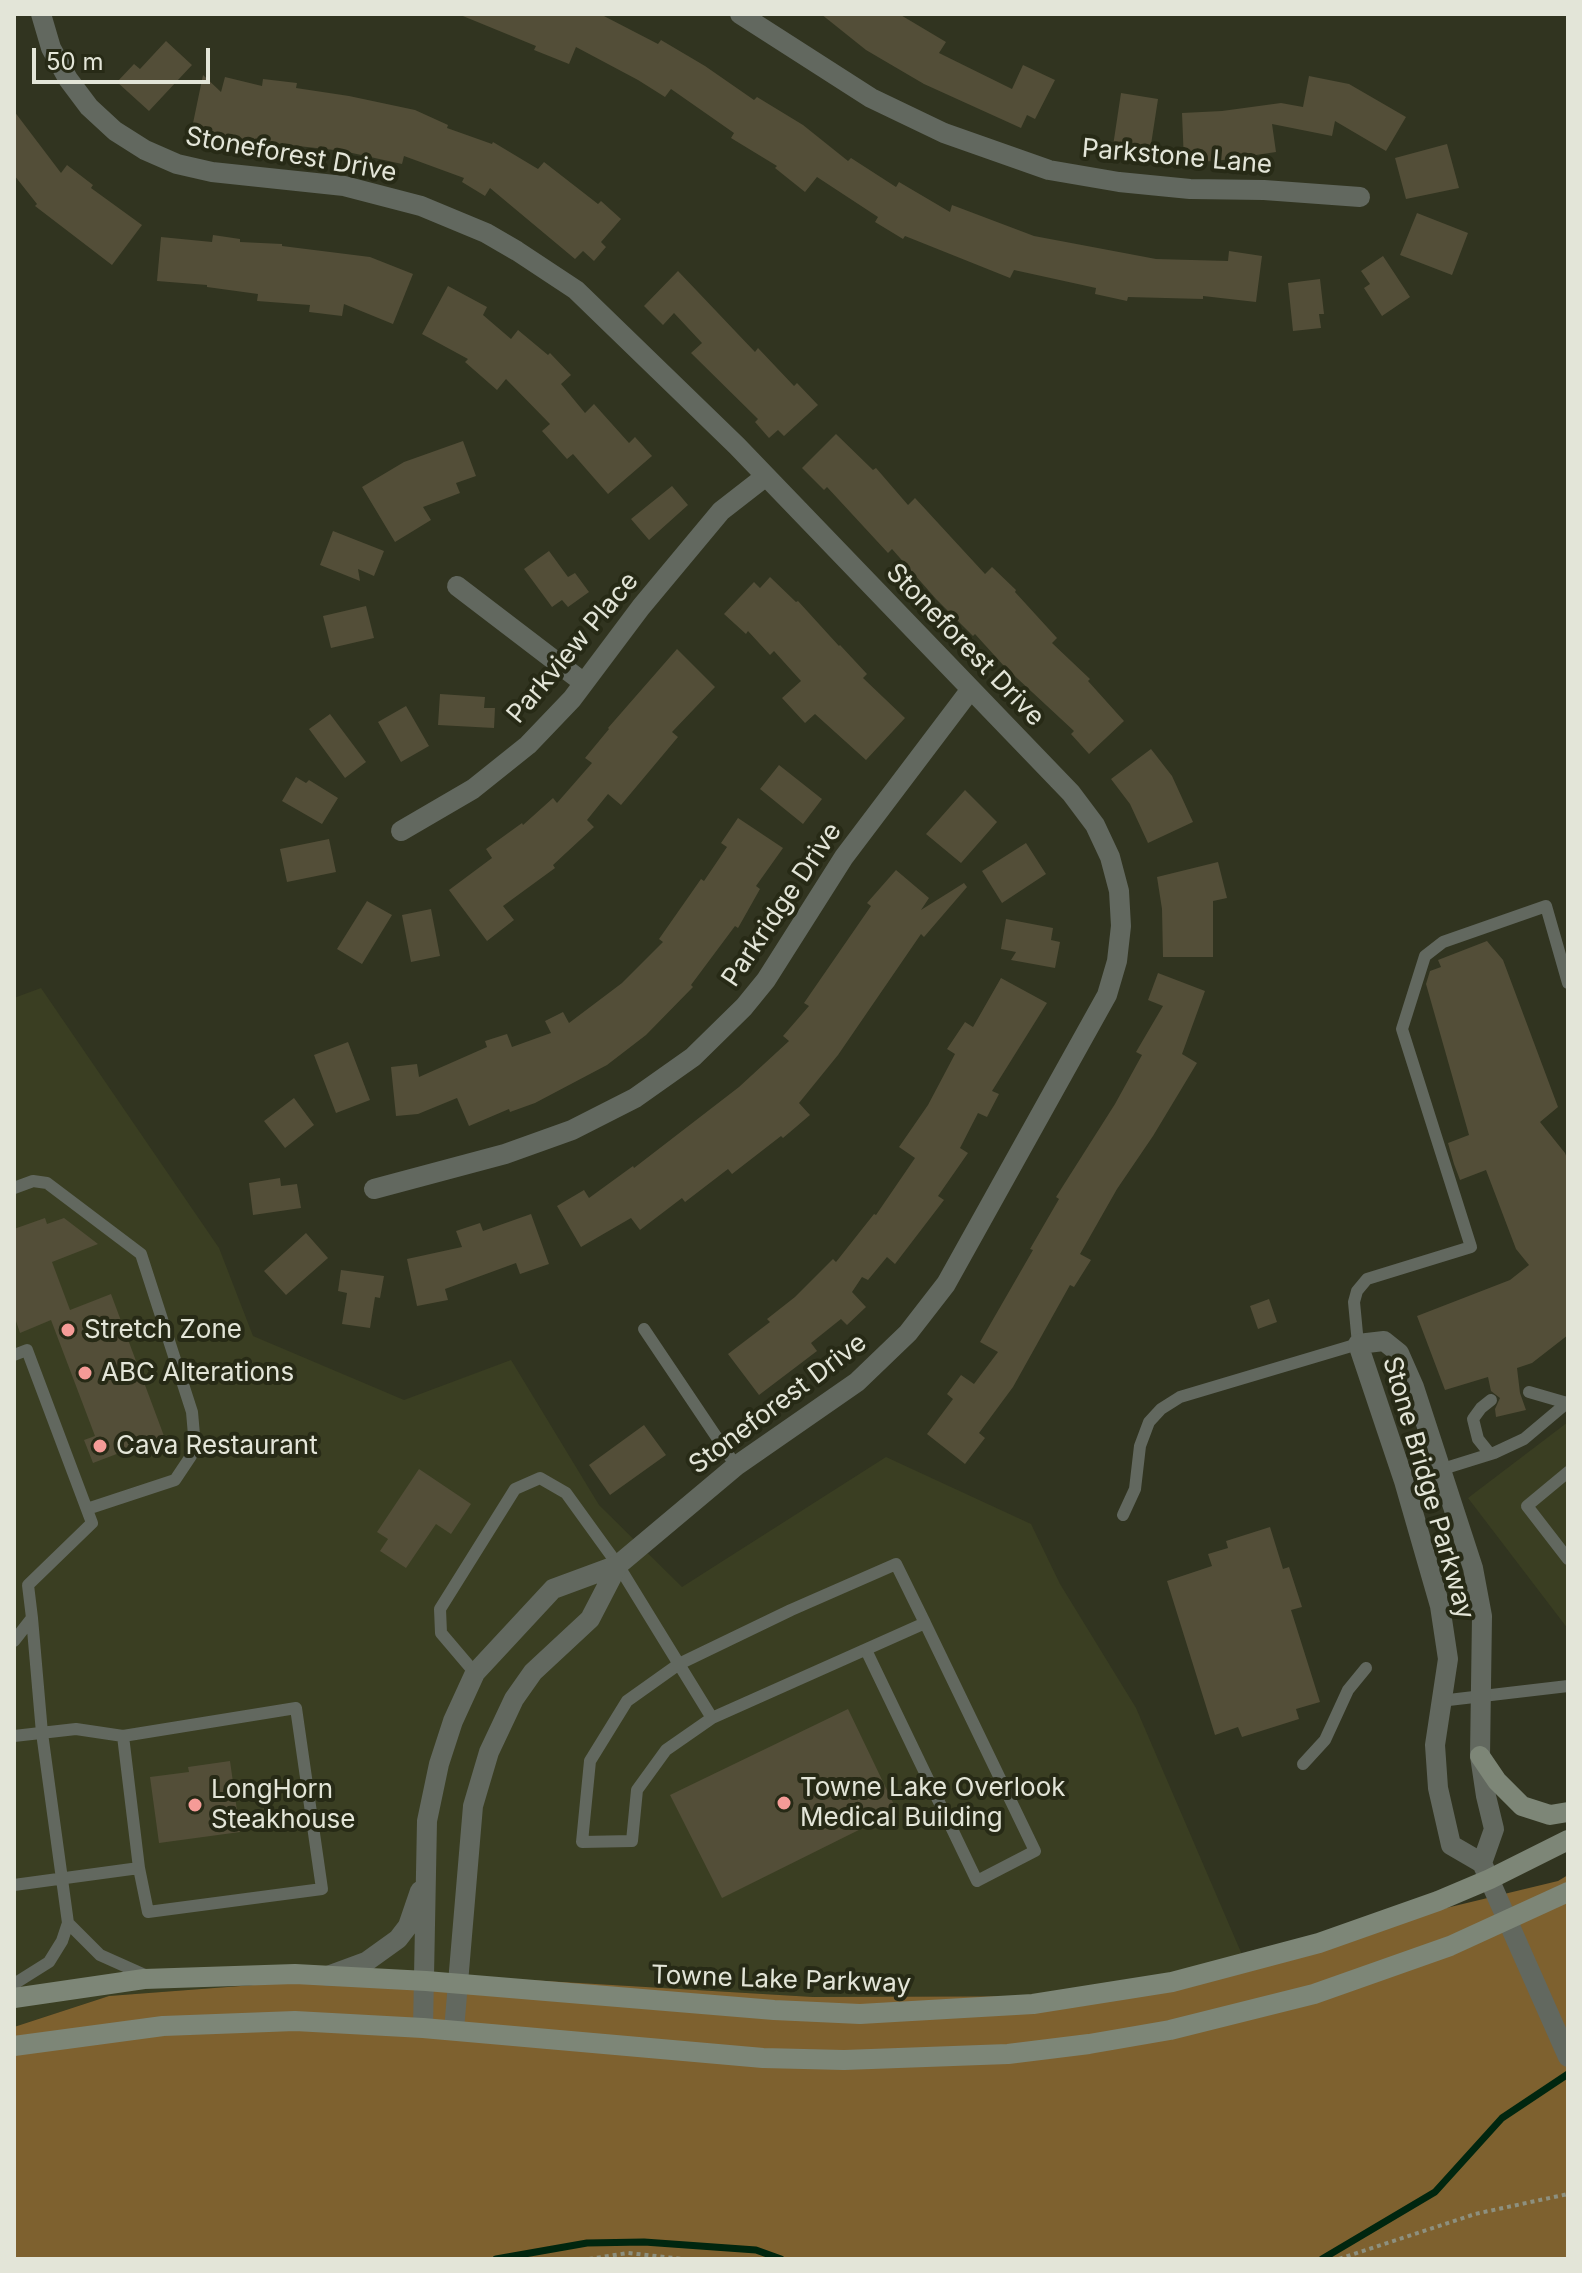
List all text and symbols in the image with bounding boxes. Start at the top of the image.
scale bar [36,32,214,82]
text: 50 m [46,47,104,76]
street label: Stoneforest Drive [183,121,399,189]
street label: Parkstone Lane [1081,133,1273,181]
street label: Stoneforest Drive [879,557,1051,733]
street label: Parkview Place [501,566,645,730]
street label: Parkridge Drive [716,817,848,993]
place label: Stretch Zone [84,1314,242,1346]
marker: Stretch Zone [59,1321,77,1339]
street label: Stoneforest Drive [683,1327,873,1481]
street label: Stone Bridge Parkway [1376,1353,1480,1623]
place label: ABC Alterations [101,1357,294,1389]
marker: ABC Alterations [76,1364,94,1382]
place label: Cava Restaurant [116,1430,318,1462]
marker: Cava Restaurant [91,1437,109,1455]
place label: Towne Lake Overlook Medical Building [800,1772,1066,1834]
place label: LongHorn Steakhouse [211,1774,355,1836]
marker: Towne Lake Overlook Medical Building [775,1794,793,1812]
marker: LongHorn Steakhouse [186,1796,204,1814]
street label: Towne Lake Parkway [650,1960,912,2000]

